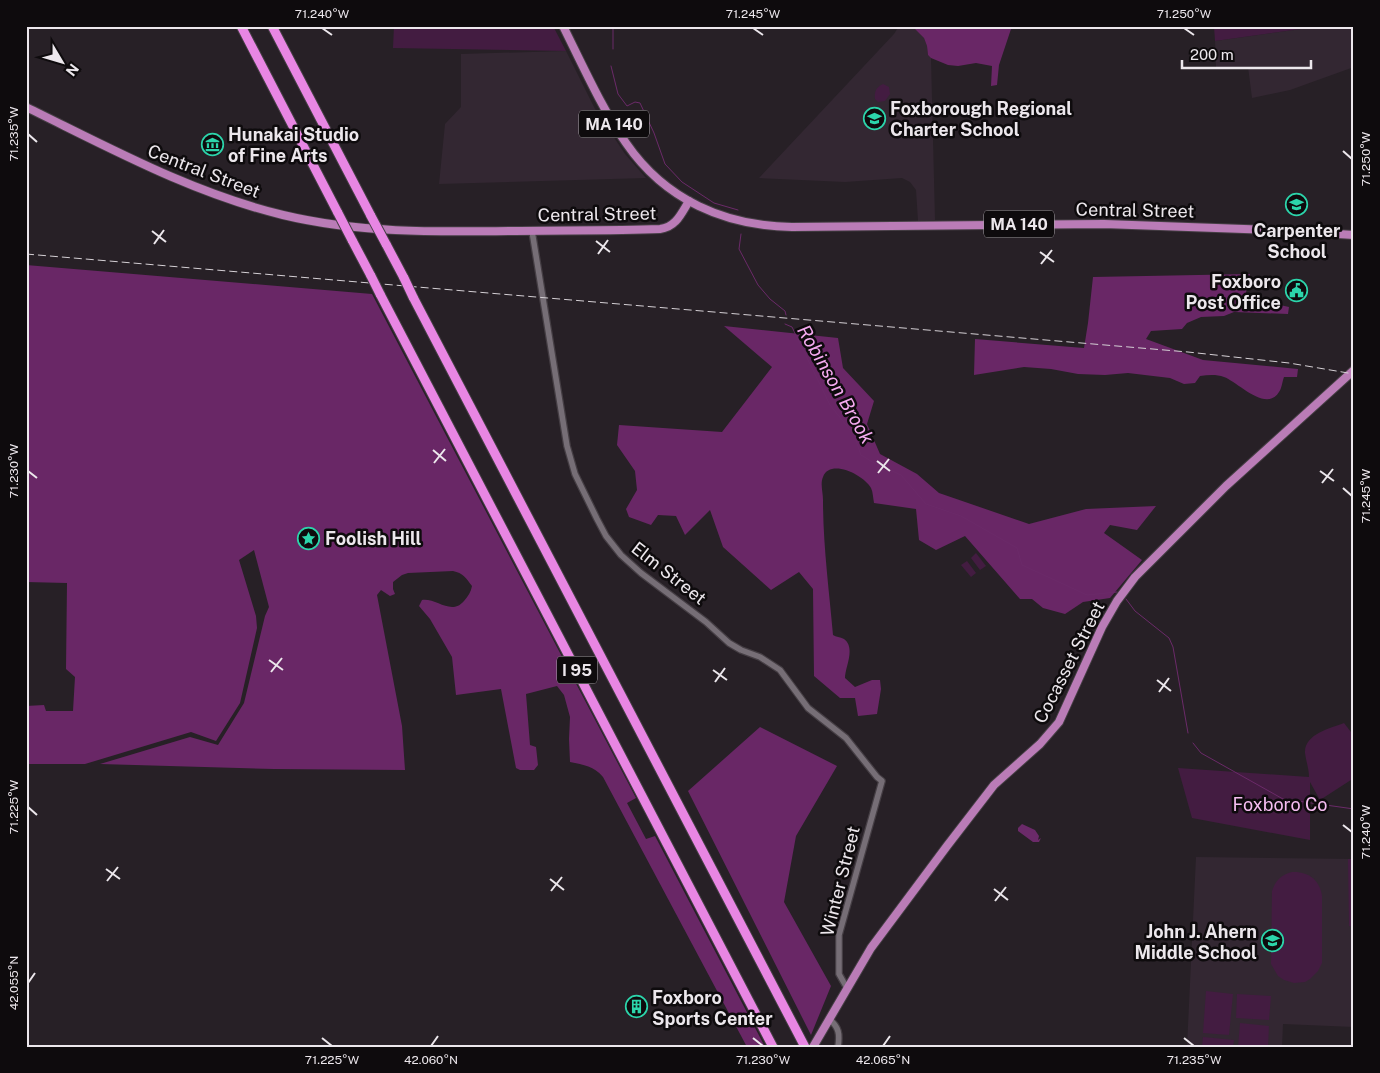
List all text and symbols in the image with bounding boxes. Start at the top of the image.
text: 71.240°W [295,7,350,21]
text: 71.245°W [726,7,781,21]
text: 71.250°W [1157,7,1212,21]
north arrow [38,38,88,88]
scale bar [1182,38,1311,70]
text: 200 m [1190,46,1234,63]
text: N [63,61,82,79]
place label: Foxborough Regional Charter School [890,98,1072,140]
text: 71.235°W [7,106,21,161]
school or university icon: Foxborough Regional Charter School [862,106,886,130]
road number: MA 140 [579,110,649,138]
place label: Hunakai Studio of Fine Arts [228,124,359,166]
text: 71.250°W [1359,131,1373,186]
museum icon: Hunakai Studio of Fine Arts [200,132,224,156]
street label: Central Street [145,140,263,202]
school or university icon: Carpenter School [1285,193,1309,217]
street label: Central Street [1076,198,1194,222]
street label: Central Street [538,202,656,226]
road number: MA 140 [984,210,1054,238]
place label: Carpenter School [1254,220,1341,262]
place label: Foxboro Post Office [1185,271,1281,313]
public building icon: Foxboro Post Office [1285,279,1309,303]
water label: Robinson Brook [793,321,879,448]
text: 71.230°W [7,443,21,498]
text: 71.245°W [1359,468,1373,523]
place icon: Foolish Hill [297,526,321,550]
place label: Foolish Hill [325,528,422,549]
street label: Elm Street [628,537,710,609]
street label: Cocasset Street [1029,598,1109,726]
road number: I 95 [557,656,597,684]
text: 71.225°W [7,779,21,834]
park label: Foxboro Co [1233,794,1327,815]
text: 71.240°W [1359,804,1373,859]
street label: Winter Street [816,824,864,938]
place label: John J. Ahern Middle School [1135,921,1257,963]
school or university icon: John J. Ahern Middle School [1261,929,1285,953]
text: 42.055°N [7,956,21,1010]
place label: Foxboro Sports Center [652,987,773,1029]
building icon: Foxboro Sports Center [624,995,648,1019]
text: 71.225°W [305,1053,360,1067]
text: 42.060°N [404,1053,458,1067]
text: 71.230°W [736,1053,791,1067]
text: 42.065°N [856,1053,910,1067]
text: 71.235°W [1167,1053,1222,1067]

